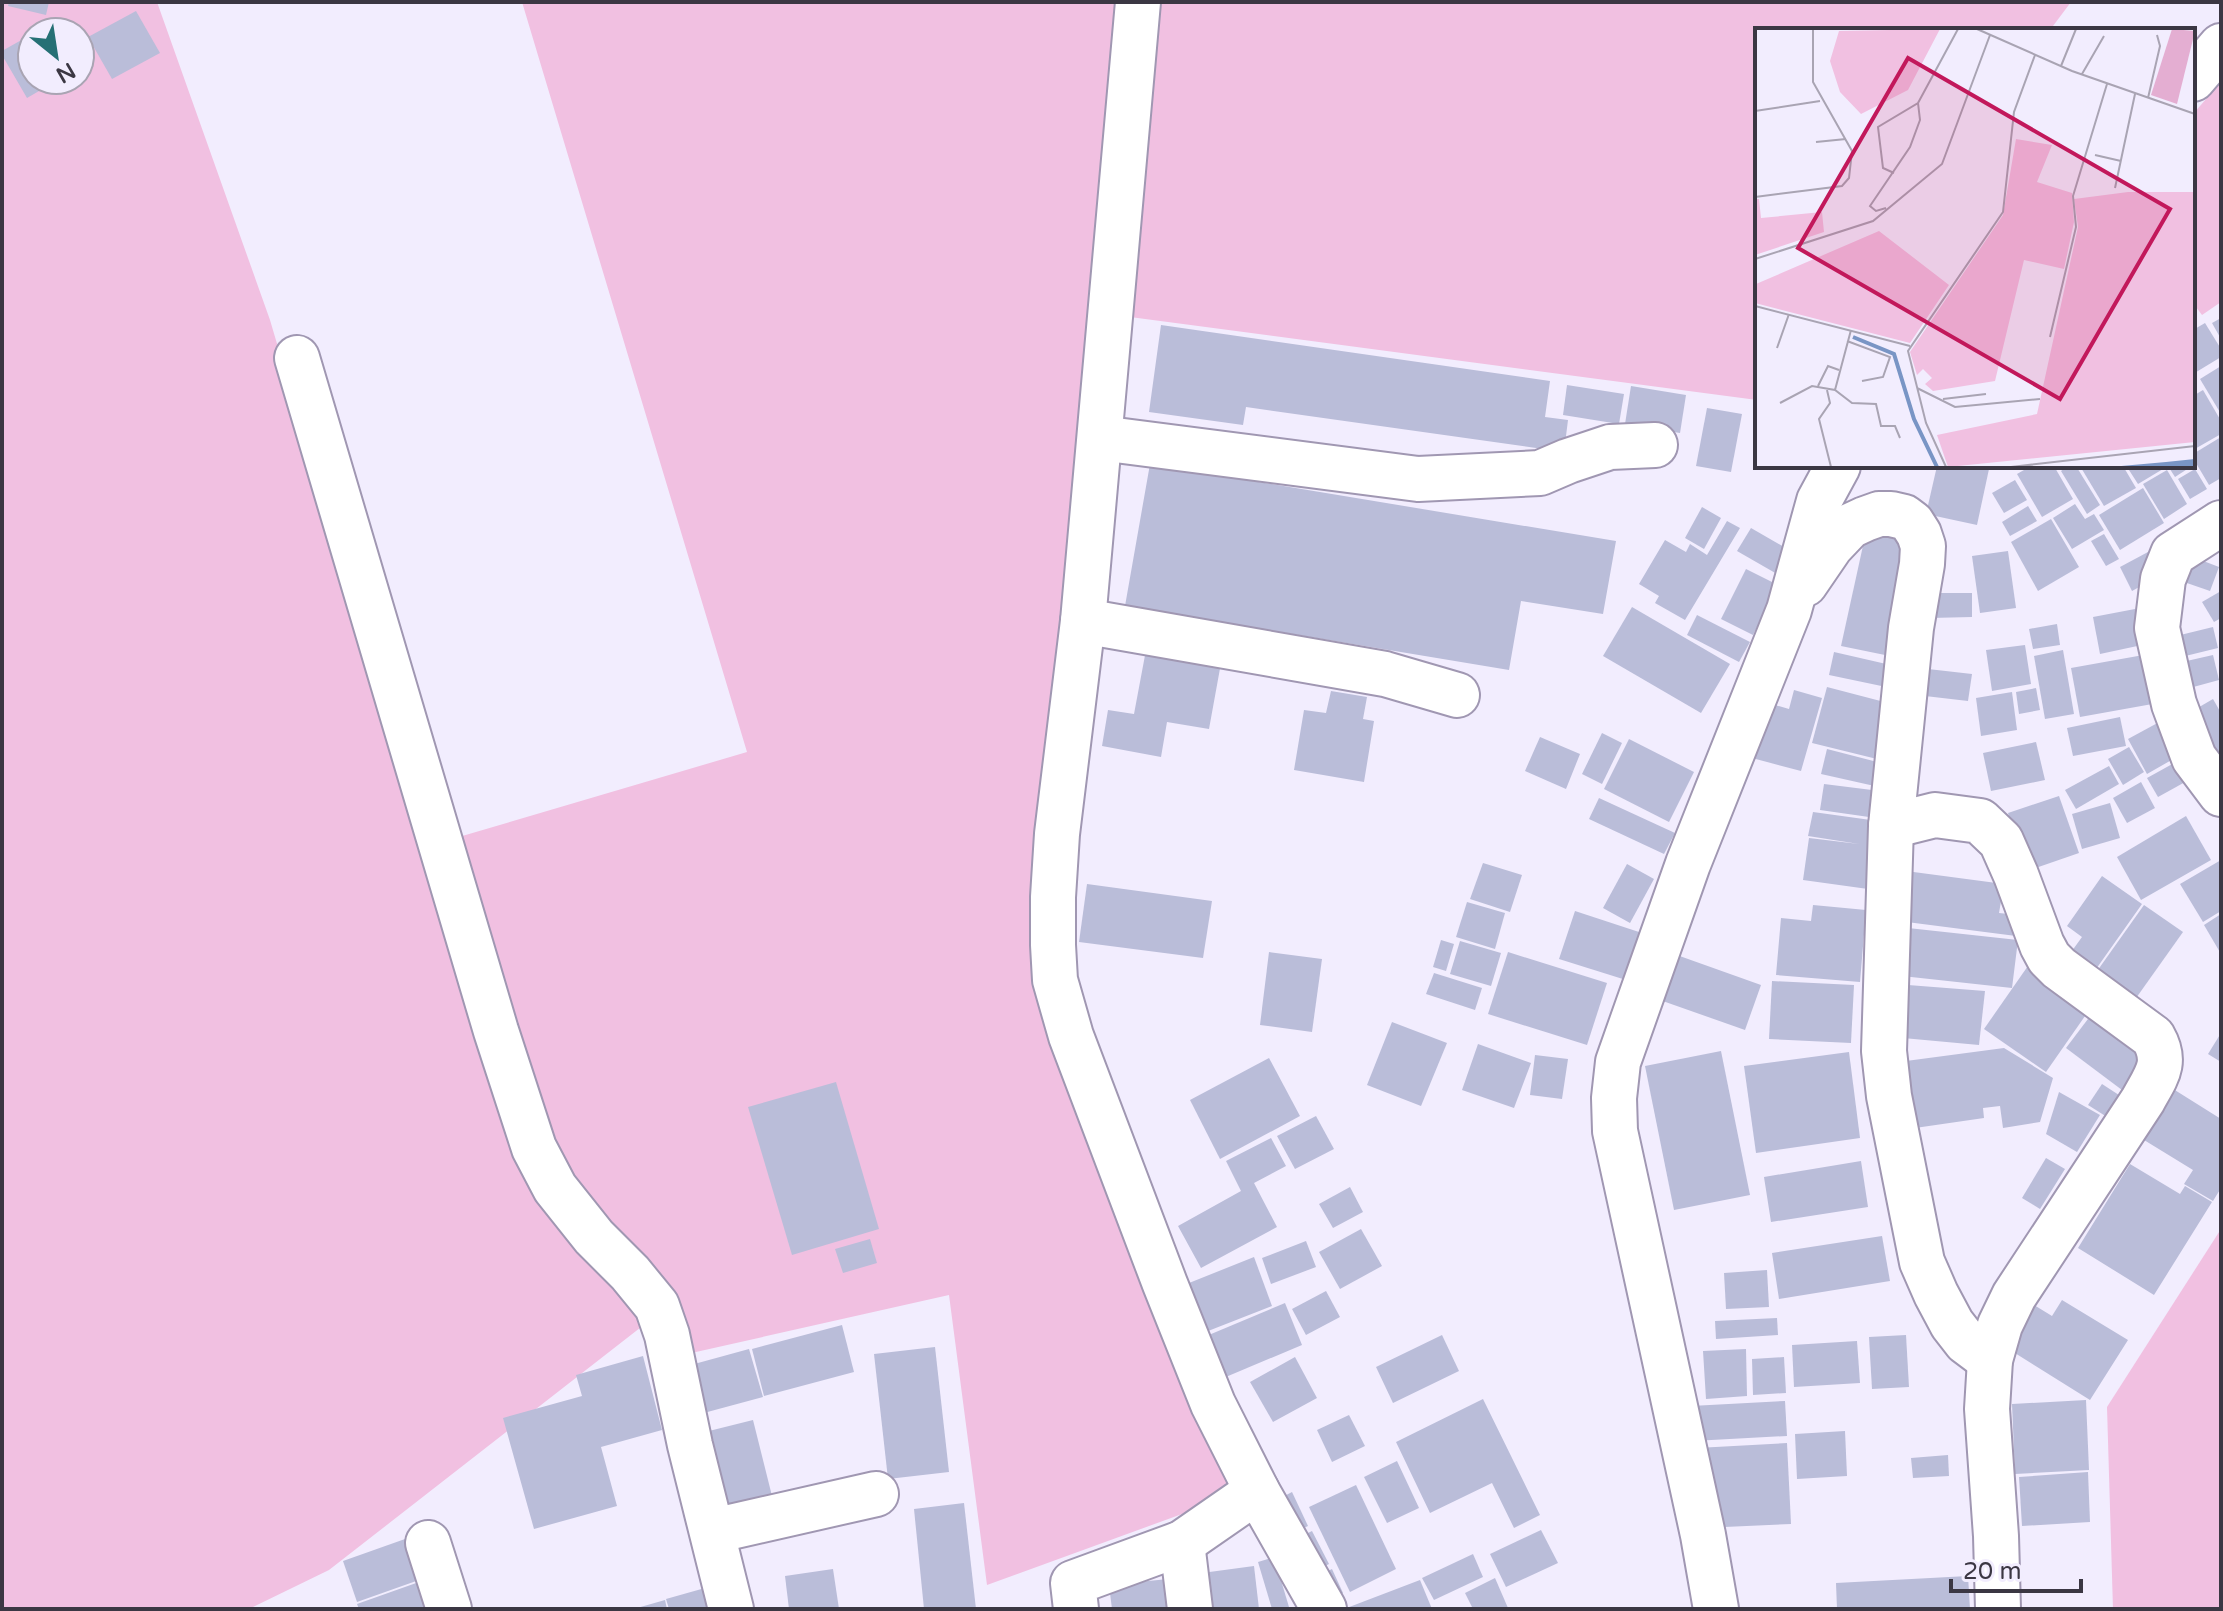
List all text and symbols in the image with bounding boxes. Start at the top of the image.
north arrow [16,16,96,96]
inset map [1755,28,2195,468]
text: N [51,57,80,88]
scale bar [1951,1543,2081,1593]
text: 20 m [1963,1557,2021,1586]

